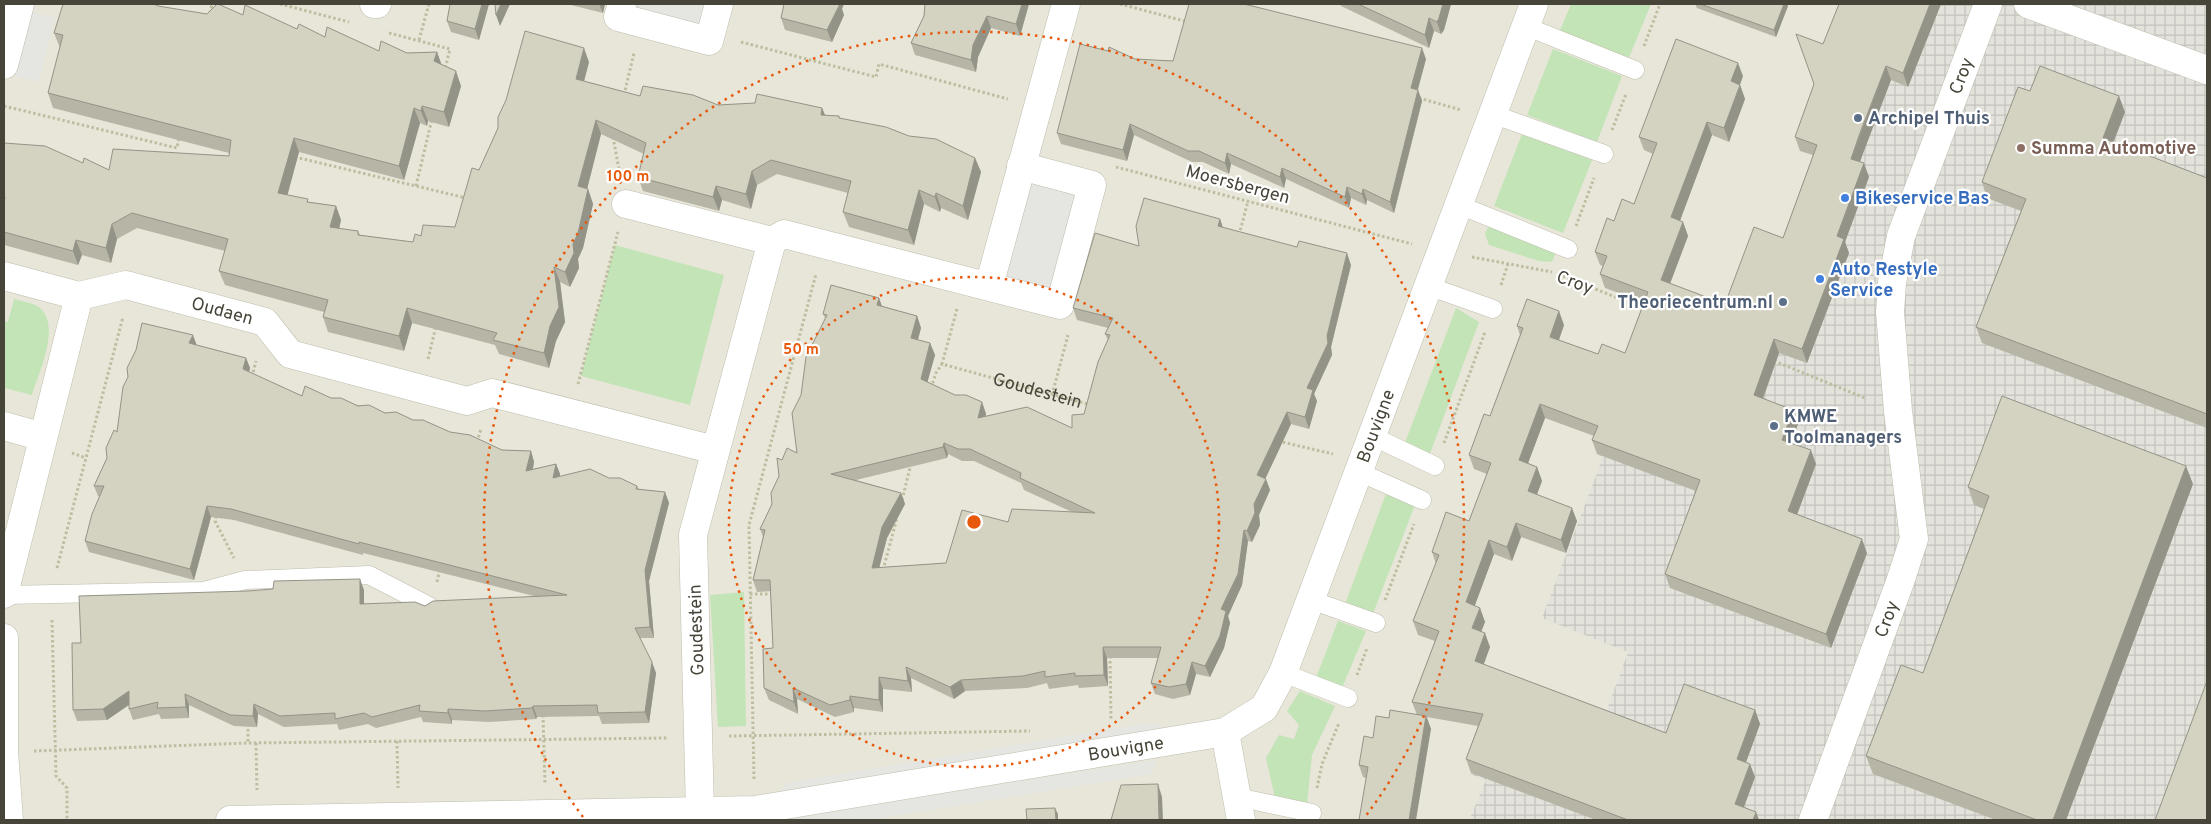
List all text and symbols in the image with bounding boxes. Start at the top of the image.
street label: Croy [1945,55,1980,98]
place label: Archipel Thuis [1868,108,1990,131]
marker: Archipel Thuis [1852,112,1864,124]
place label: Summa Automotive [2031,138,2196,161]
marker: Summa Automotive [2015,142,2027,154]
street label: Moersbergen [1183,161,1292,210]
text: 100 m [607,168,649,187]
place label: Bikeservice Bas [1855,188,1989,211]
marker: Bikeservice Bas [1839,192,1851,204]
place label: Auto Restyle Service [1830,259,1938,303]
street label: Croy [1553,266,1596,301]
marker: Auto Restyle Service [1814,273,1826,285]
place label: Theoriecentrum.nl [1617,292,1773,315]
street label: Oudaen [189,293,255,331]
marker: Theoriecentrum.nl [1777,296,1789,308]
text: 50 m [783,341,819,360]
street label: Goudestein [990,368,1084,415]
street label: Bouvigne [1353,387,1401,466]
place label: KMWE Toolmanagers [1784,406,1902,450]
marker: KMWE Toolmanagers [1768,420,1780,432]
centre of rings [965,513,983,531]
street label: Goudestein [684,584,711,676]
street label: Croy [1871,598,1905,641]
street label: Bouvigne [1086,732,1166,768]

